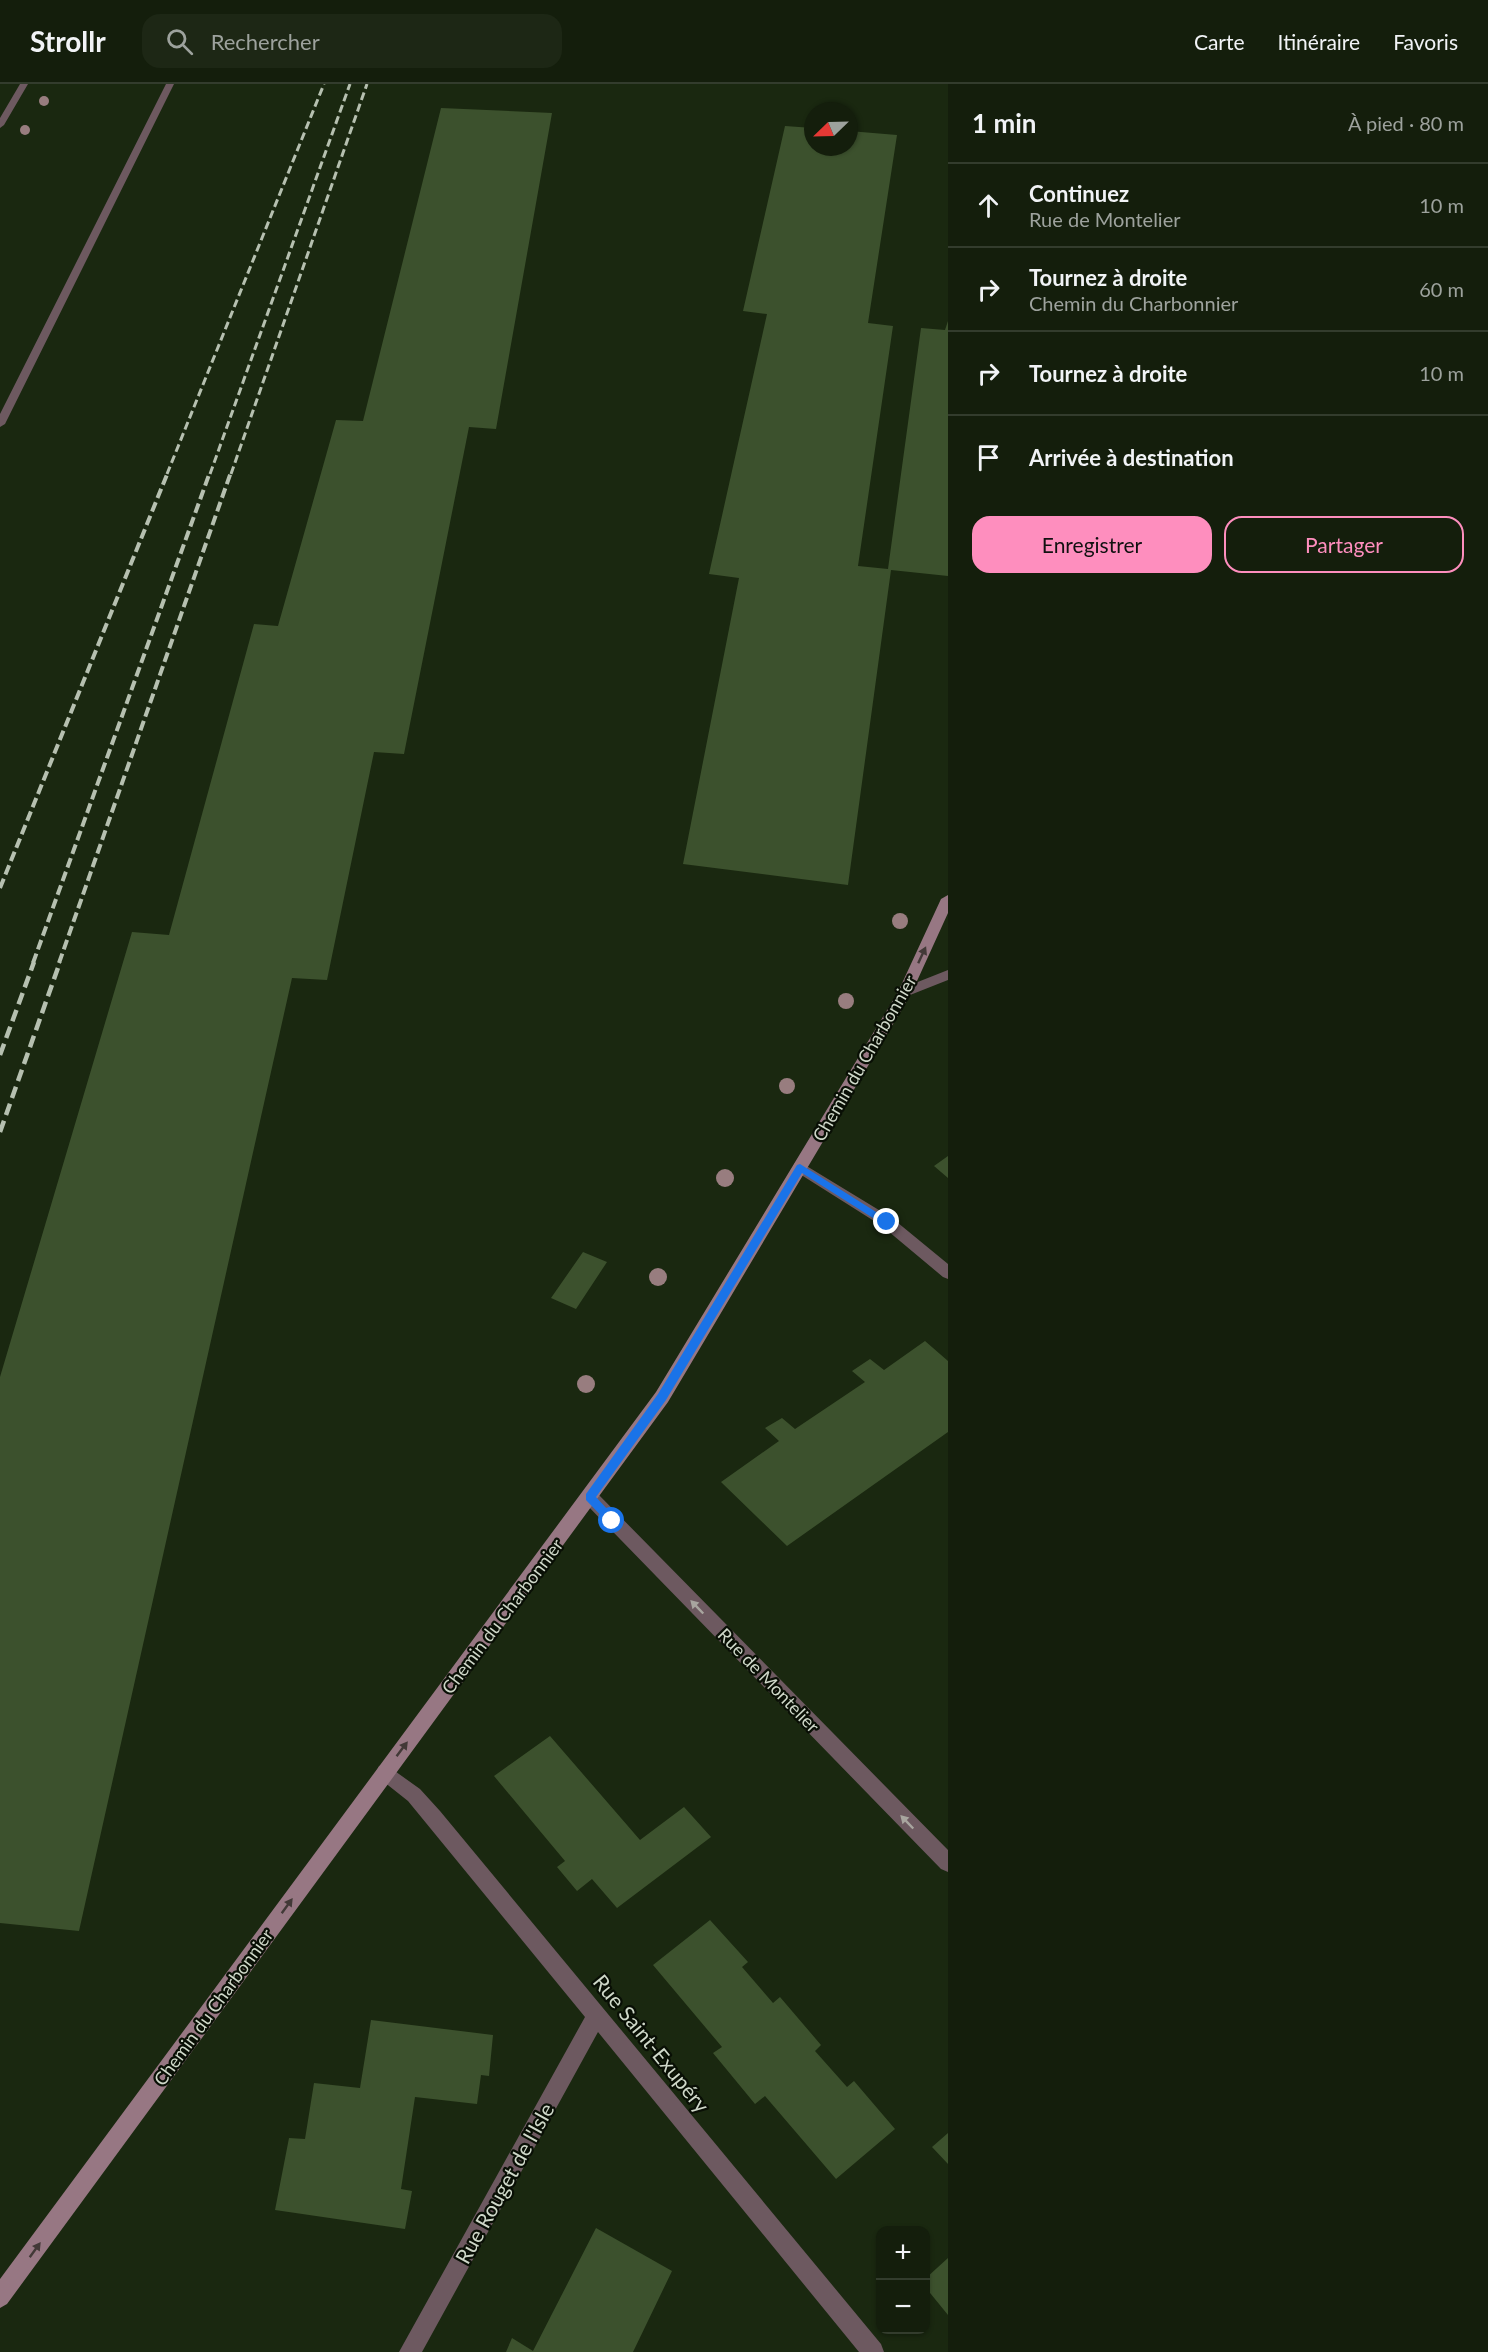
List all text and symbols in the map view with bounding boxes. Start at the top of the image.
search box [142,14,562,68]
text: Strollr [30,24,106,58]
icon: search [163,25,196,58]
text: Rechercher [211,28,320,55]
text: Carte [1194,29,1245,54]
text: Itinéraire [1278,29,1360,54]
text: Favoris [1393,29,1458,54]
north arrow [804,102,858,156]
text: 1 min [972,107,1036,139]
text: À pied · 80 m [1348,111,1464,135]
text: Continuez [1029,180,1129,207]
icon: ahead [972,189,1005,222]
text: 10 m [1419,193,1464,217]
text: Rue de Montelier [1029,207,1181,231]
text: Tournez à droite [1029,264,1187,291]
icon: right [972,273,1005,306]
text: 60 m [1419,277,1464,301]
text: Chemin du Charbonnier [1029,291,1238,315]
icon: right [972,357,1005,390]
text: Tournez à droite [1029,360,1187,387]
text: 10 m [1419,361,1464,385]
icon: arrive [972,441,1005,474]
text: Arrivée à destination [1029,444,1234,471]
button: Enregistrer [972,516,1212,573]
button: Partager [1224,516,1464,573]
one-way arrow [918,946,927,963]
street label: Chemin du Charbonnier [807,971,921,1145]
route end [873,1208,899,1234]
route start [598,1507,624,1533]
street label: Chemin du Charbonnier [437,1534,568,1698]
one-way arrow [691,1601,705,1615]
street label: Rue de Montelier [714,1623,825,1737]
one-way arrow [396,1742,408,1757]
one-way arrow [900,1814,914,1829]
one-way arrow [281,1899,293,1915]
street label: Chemin du Charbonnier [149,1924,278,2090]
street label: Rue Saint-Exupéry [589,1969,715,2117]
street label: Rue Rouget de l'Isle [449,2098,559,2268]
map controls [876,2226,930,2334]
button: + [876,2226,930,2280]
one-way arrow [28,2242,40,2257]
button: − [876,2280,930,2334]

